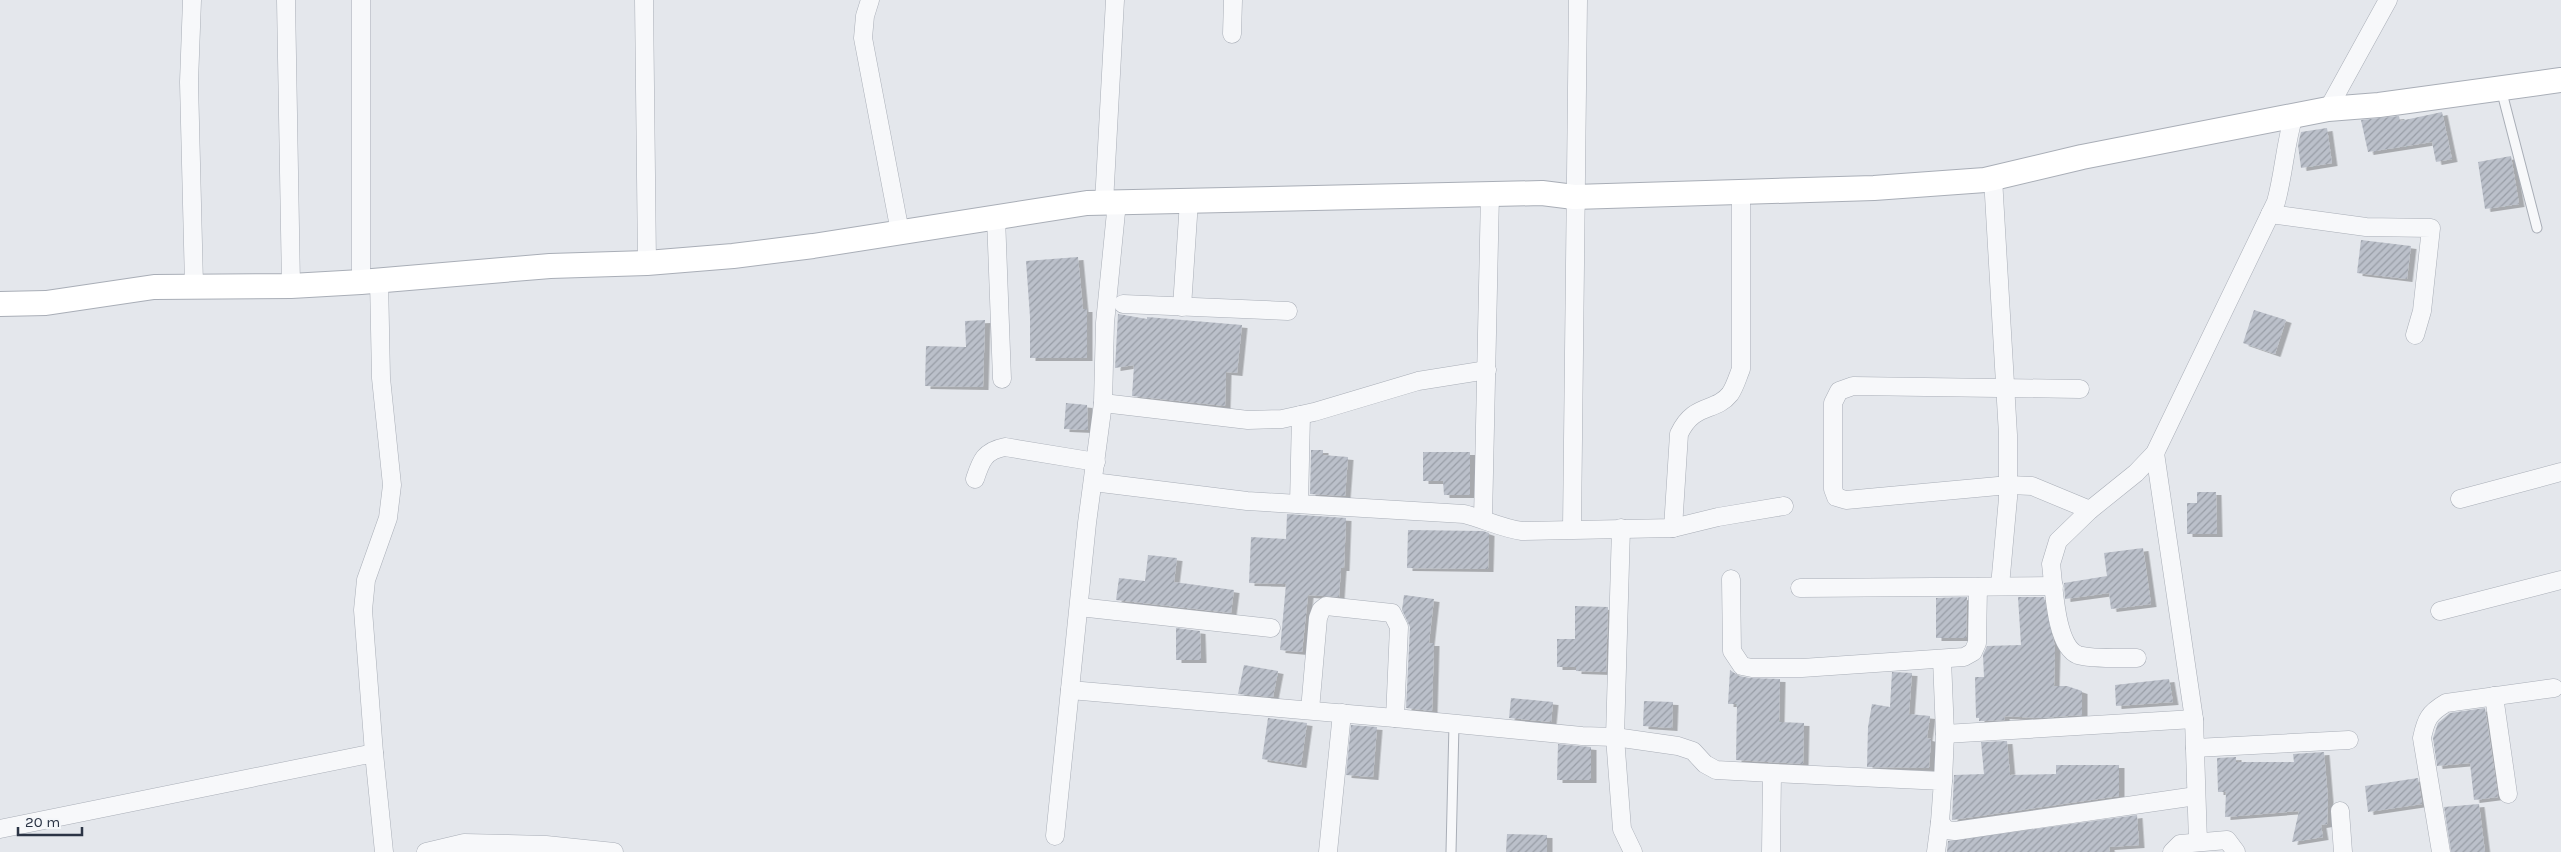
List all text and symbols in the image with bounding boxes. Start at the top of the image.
scale bar [18,804,81,836]
text: 20 m [25,813,60,831]

